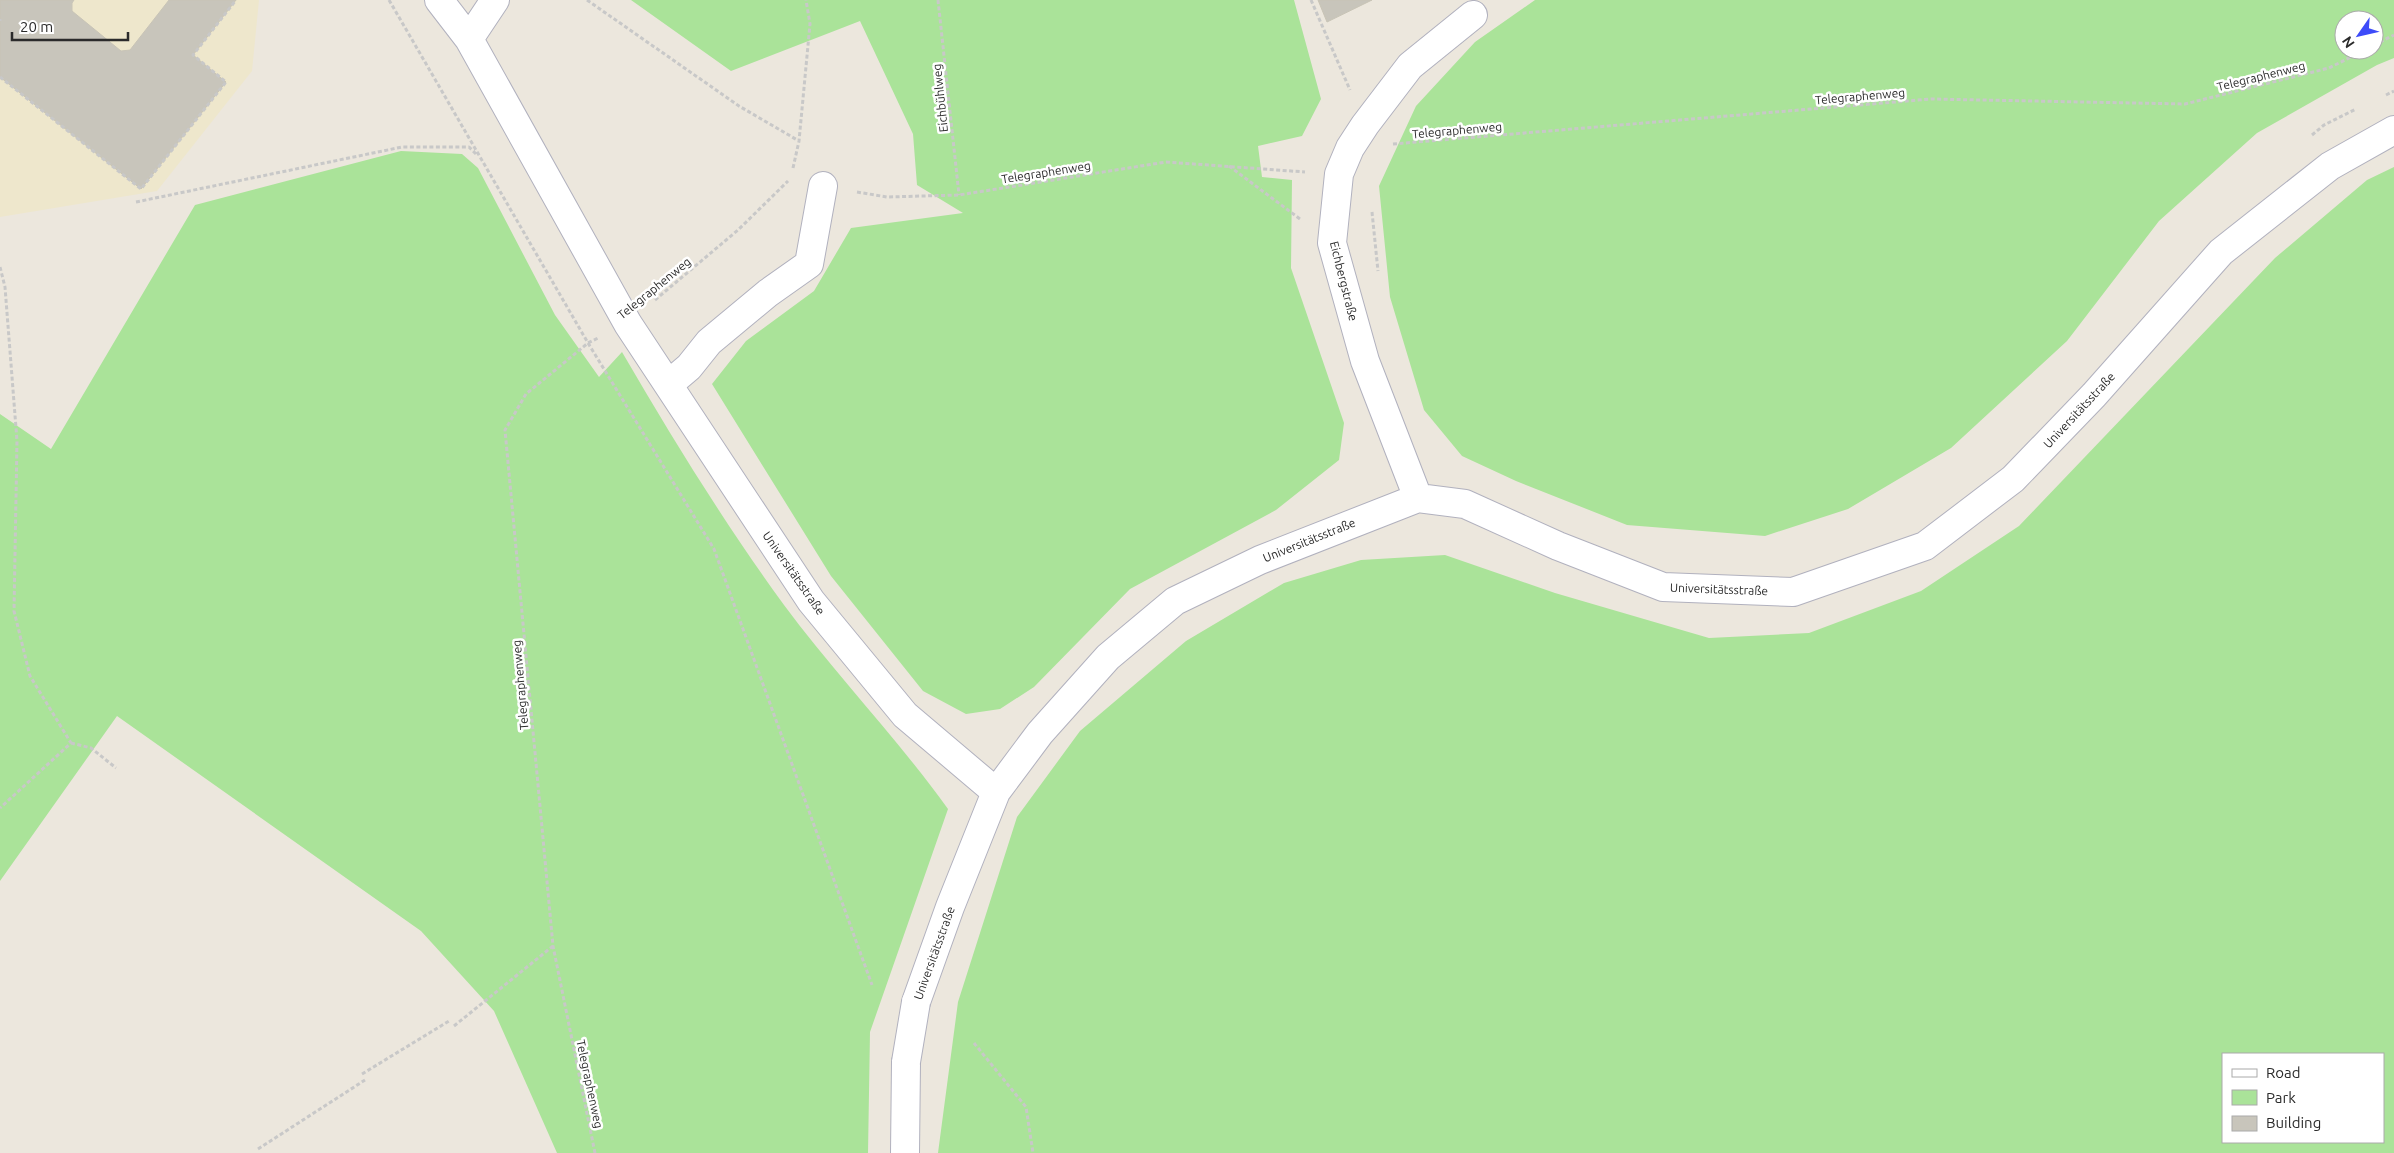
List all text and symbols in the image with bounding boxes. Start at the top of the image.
scale bar [12,10,129,42]
north arrow [2334,10,2384,60]
text: 20 m [20,18,53,35]
text: N [2339,33,2358,51]
street label: Telegraphenweg [2216,59,2306,93]
street label: Eichbühlweg [930,63,950,133]
street label: Telegraphenweg [1814,86,1906,106]
street label: Telegraphenweg [1411,120,1503,140]
street label: Telegraphenweg [1000,159,1092,185]
street label: Eichbergstraße [1328,240,1360,322]
street label: Telegraphenweg [615,255,693,321]
street label: Universitätsstraße [2041,370,2117,450]
street label: Universitätsstraße [1261,516,1357,564]
street label: Universitätsstraße [760,529,828,617]
street label: Universitätsstraße [1670,581,1768,597]
street label: Telegraphenweg [510,639,530,731]
street label: Universitätsstraße [911,905,957,1001]
street label: Telegraphenweg [574,1039,606,1129]
legend [2222,1053,2384,1143]
text: Road [2266,1064,2301,1081]
text: Park [2266,1089,2296,1106]
text: Building [2266,1114,2321,1131]

